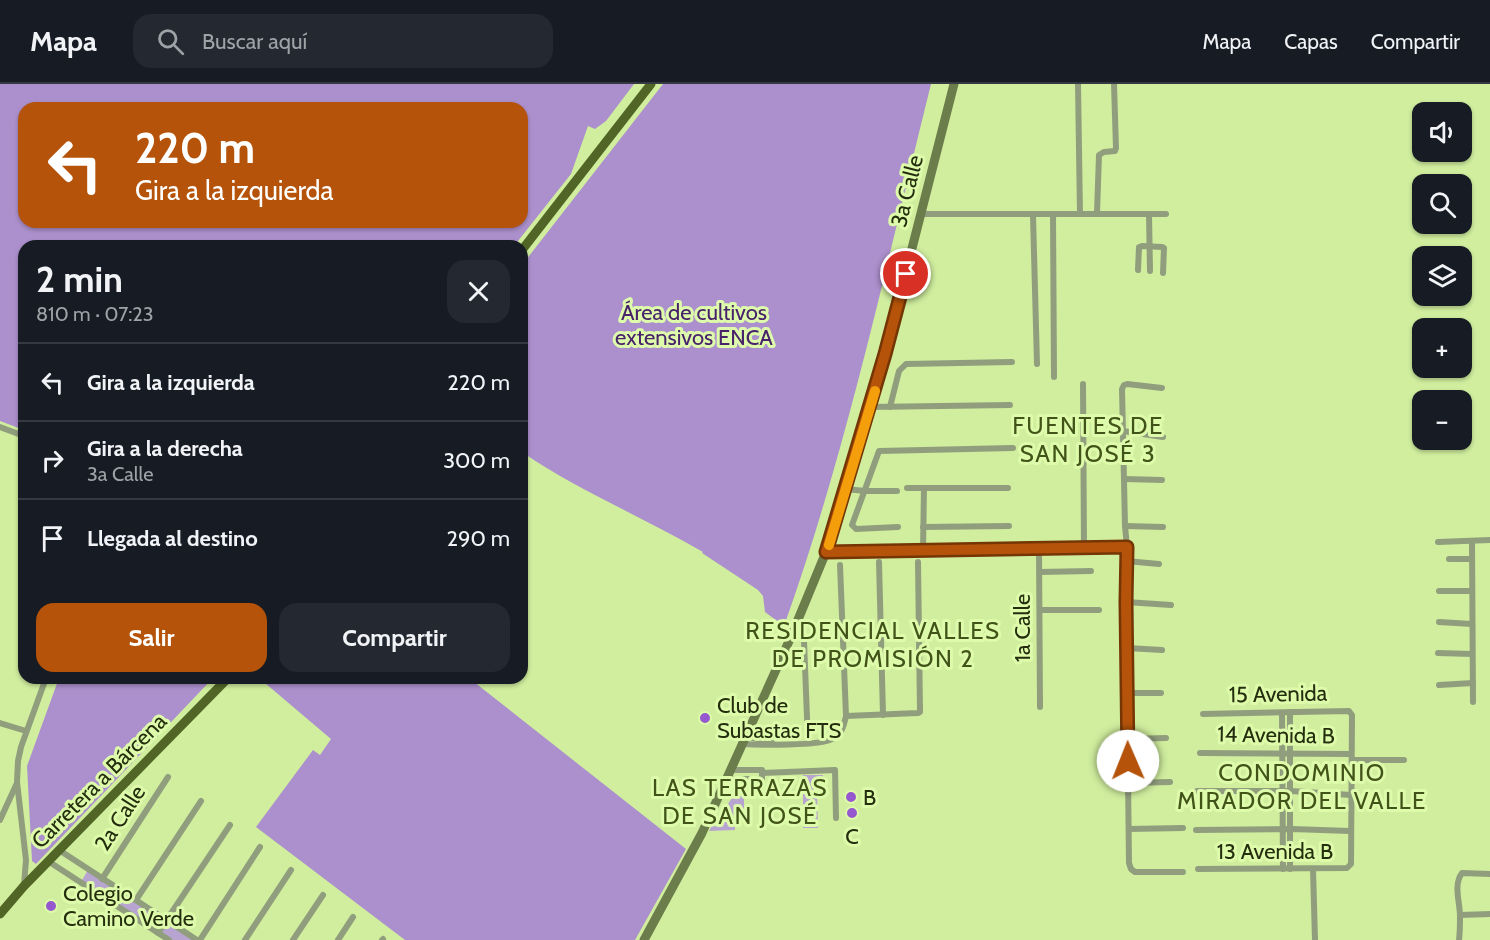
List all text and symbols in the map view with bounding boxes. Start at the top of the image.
search box [133,14,553,68]
text: Mapa [30,24,97,58]
icon: search [154,25,187,58]
text: Buscar aquí [202,28,307,55]
text: Mapa [1203,29,1251,54]
text: Capas [1284,29,1338,54]
text: Compartir [1371,29,1460,54]
map controls [1412,102,1472,450]
button: sound [1412,102,1472,162]
text: 220 m [135,122,255,174]
icon: left [36,126,114,204]
street label: 3a Calle [885,152,929,230]
text: Gira a la izquierda [135,174,334,207]
button: search [1412,174,1472,234]
button: layers [1412,246,1472,306]
pin [880,248,931,299]
text: 2 min [36,257,123,301]
icon: arrive [889,257,922,290]
button: close [447,260,510,323]
park label: Área de cultivos extensivos ENCA [615,299,773,351]
text: 810 m · 07:23 [36,302,154,326]
button: + [1412,318,1472,378]
icon: left [36,366,69,399]
text: Gira a la izquierda [87,369,255,396]
text: 220 m [447,369,510,396]
button: − [1412,390,1472,450]
district label: FUENTES DE SAN JOSÉ 3 [1012,411,1164,468]
text: Gira a la derecha [87,435,243,462]
icon: right [36,444,69,477]
text: 300 m [443,447,510,474]
text: 3a Calle [87,462,153,486]
icon: arrive [36,522,69,555]
text: Llegada al destino [87,525,258,552]
text: 290 m [446,525,510,552]
street label: 1a Calle [1009,594,1036,662]
button: Salir [36,603,267,672]
button: Compartir [279,603,510,672]
district label: RESIDENCIAL VALLES DE PROMISIÓN 2 [745,616,1001,673]
street label: 15 Avenida [1229,680,1328,708]
place label: Club de Subastas FTS [717,692,841,744]
street label: Carretera a Bárcena [26,708,172,854]
marker: Club de Subastas FTS [698,711,712,725]
street label: 14 Avenida B [1217,720,1335,750]
position arrow [1096,729,1160,793]
district label: CONDOMINIO MIRADOR DEL VALLE [1177,758,1427,815]
district label: LAS TERRAZAS DE SAN JOSÉ [652,773,828,830]
street label: 2a Calle [89,780,151,856]
place label: B [863,784,876,811]
marker: B [844,790,858,804]
marker: C [845,806,859,820]
place label: C [845,823,859,850]
street label: 13 Avenida B [1217,838,1333,865]
place label: Colegio Camino Verde [63,880,194,932]
marker: Colegio Camino Verde [44,899,58,913]

